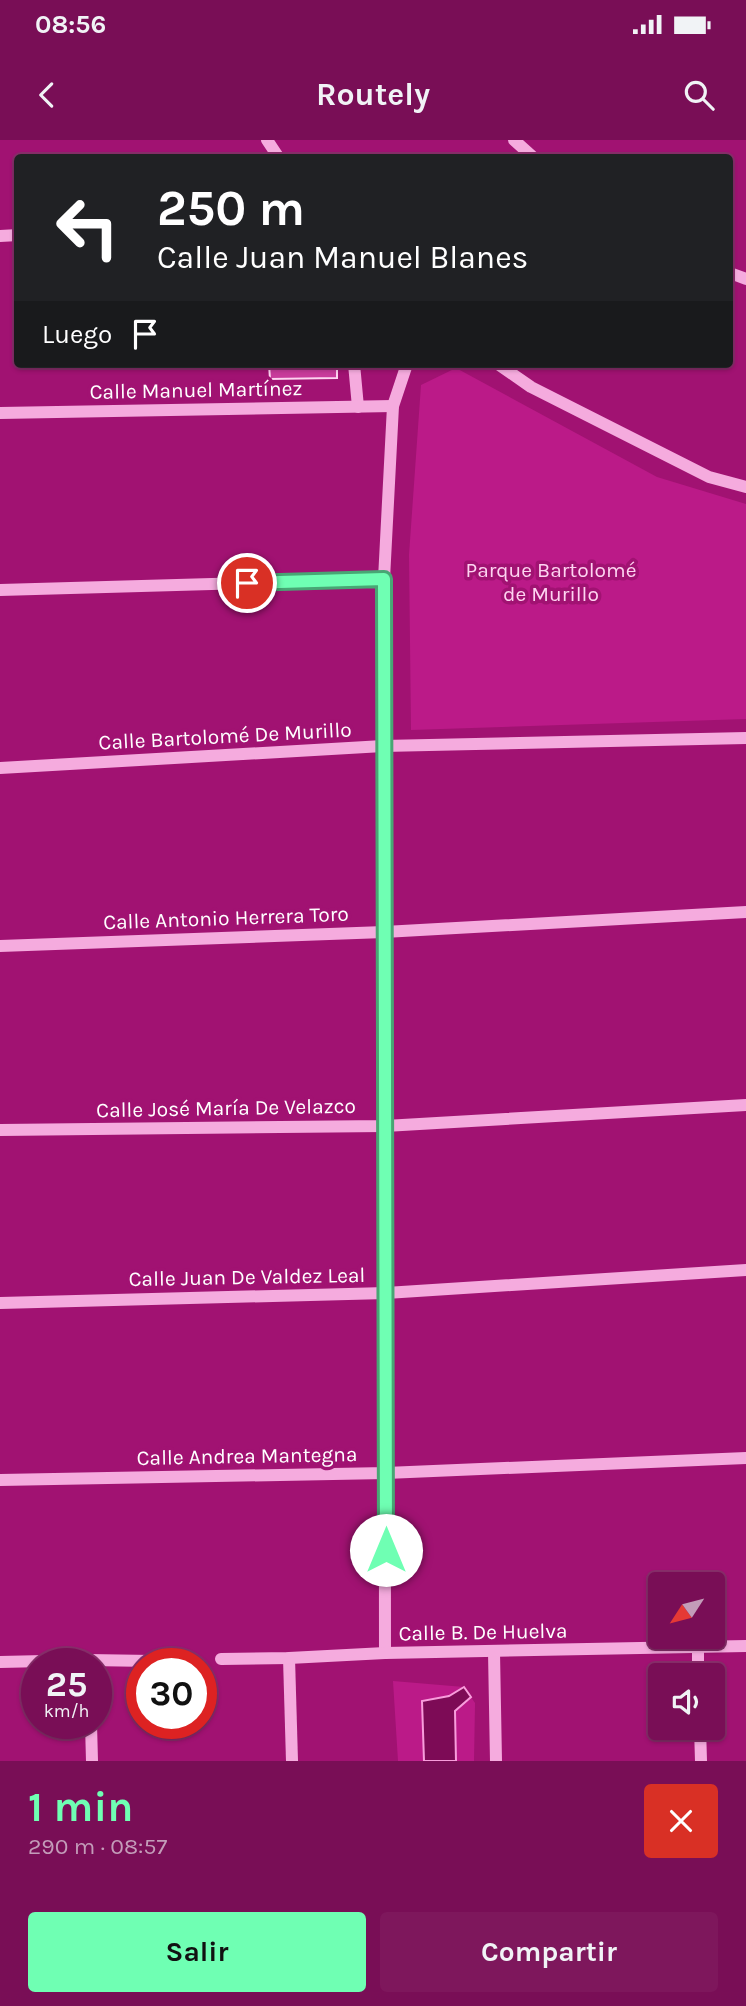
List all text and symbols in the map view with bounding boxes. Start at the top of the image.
text: 08:56 [35,9,106,40]
icon: back [28,76,66,114]
text: Routely [316,76,430,113]
icon: search [680,76,718,114]
text: 250 m [157,180,305,237]
icon: left [42,182,133,273]
text: Calle Juan Manuel Blanes [157,239,528,276]
icon: arrive [126,315,164,353]
text: Luego [42,319,112,350]
street label: Calle Manuel Martínez [89,376,303,404]
pin [217,553,277,613]
park label: Parque Bartolomé de Murillo [466,558,636,606]
icon: arrive [228,564,266,602]
street label: Calle Bartolomé De Murillo [98,717,352,755]
street label: Calle Antonio Herrera Toro [103,902,349,934]
street label: Calle José María De Velazco [96,1094,356,1122]
street label: Calle Juan De Valdez Leal [128,1263,366,1291]
street label: Calle Andrea Mantegna [136,1442,358,1470]
position arrow [349,1513,423,1587]
north arrow [648,1572,724,1648]
map controls [648,1572,725,1740]
street label: Calle B. De Huelva [398,1619,568,1645]
speed limit sign: 30 [126,1648,217,1739]
button: sound [648,1663,725,1740]
text: 25 [46,1664,87,1705]
text: km/h [44,1700,89,1722]
text: 1 min [28,1782,133,1832]
button: close [644,1784,718,1858]
text: 290 m · 08:57 [28,1833,167,1860]
button: Salir [28,1912,366,1992]
button: Compartir [380,1912,718,1992]

